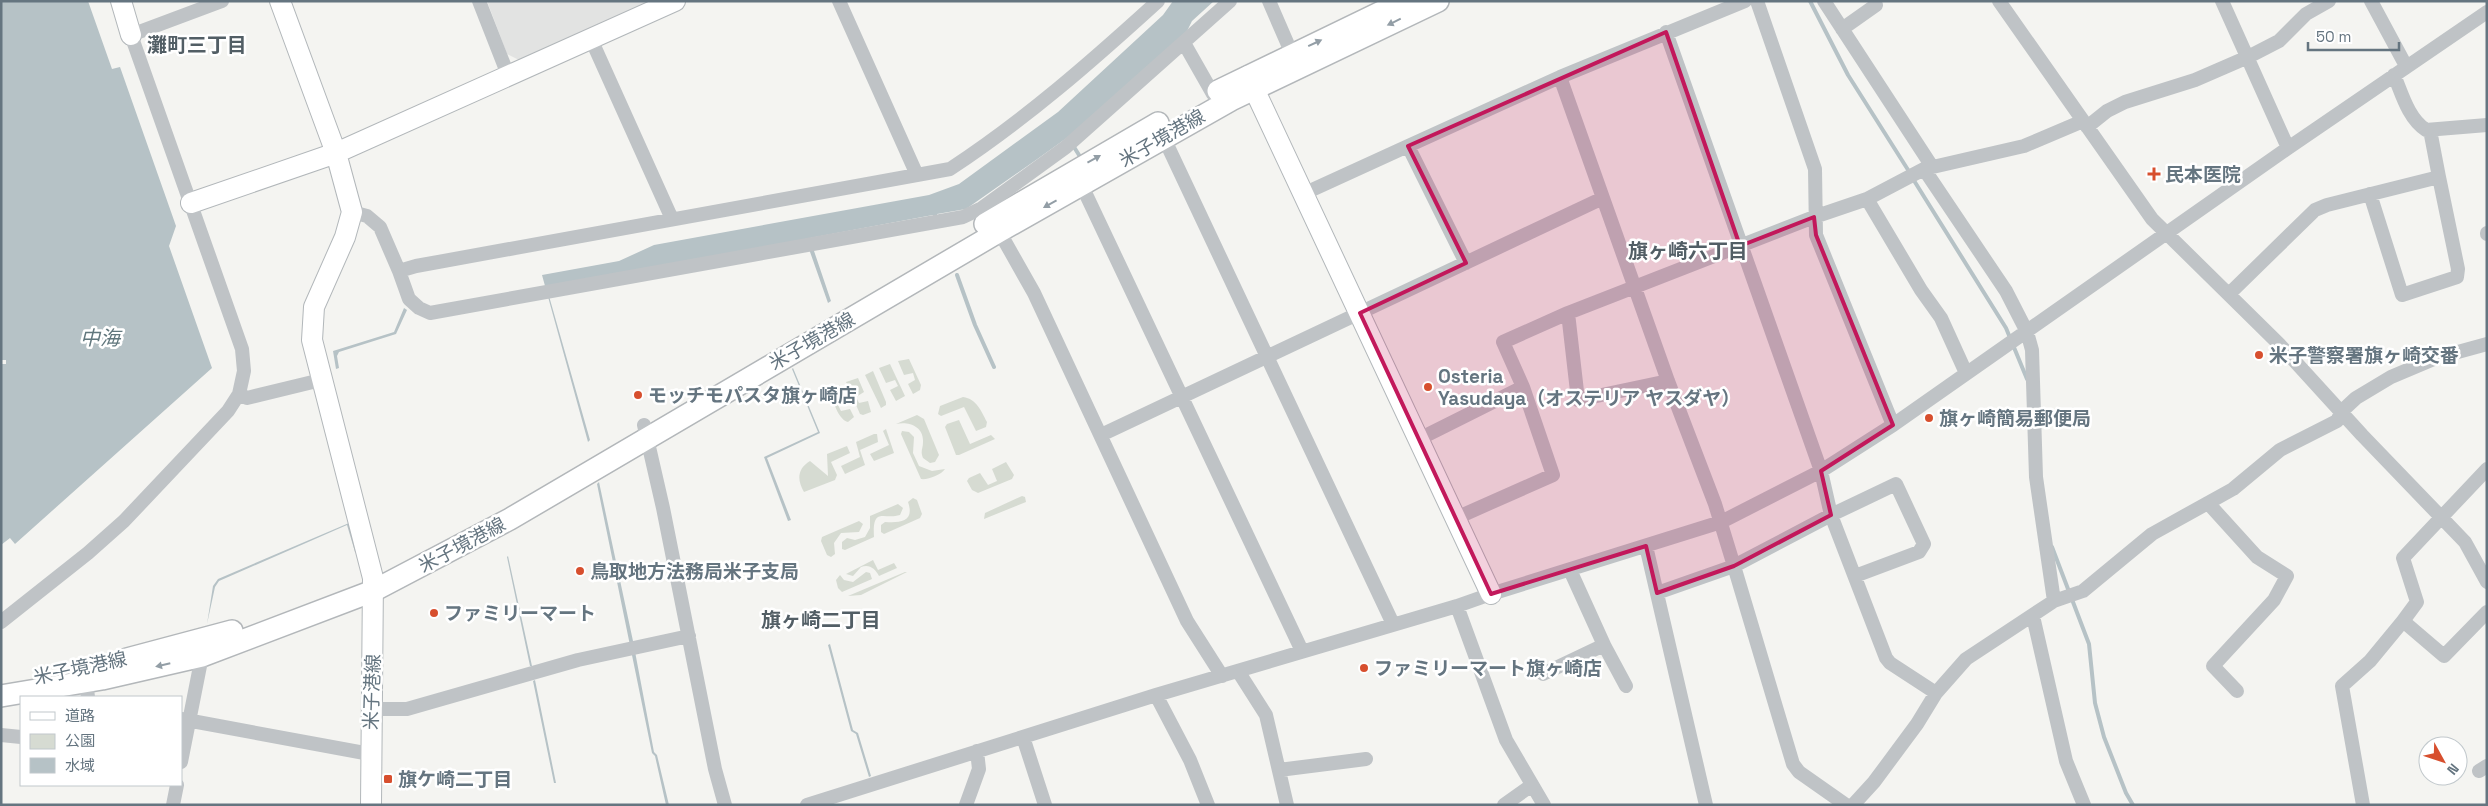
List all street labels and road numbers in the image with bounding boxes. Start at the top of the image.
street label: 米子境港線 [1115,103,1209,173]
street label: 米子境港線 [765,306,859,376]
street label: 米子境港線 [414,512,510,578]
street label: 米子境港線 [31,646,129,690]
street label: 米子港線 [358,654,386,730]

